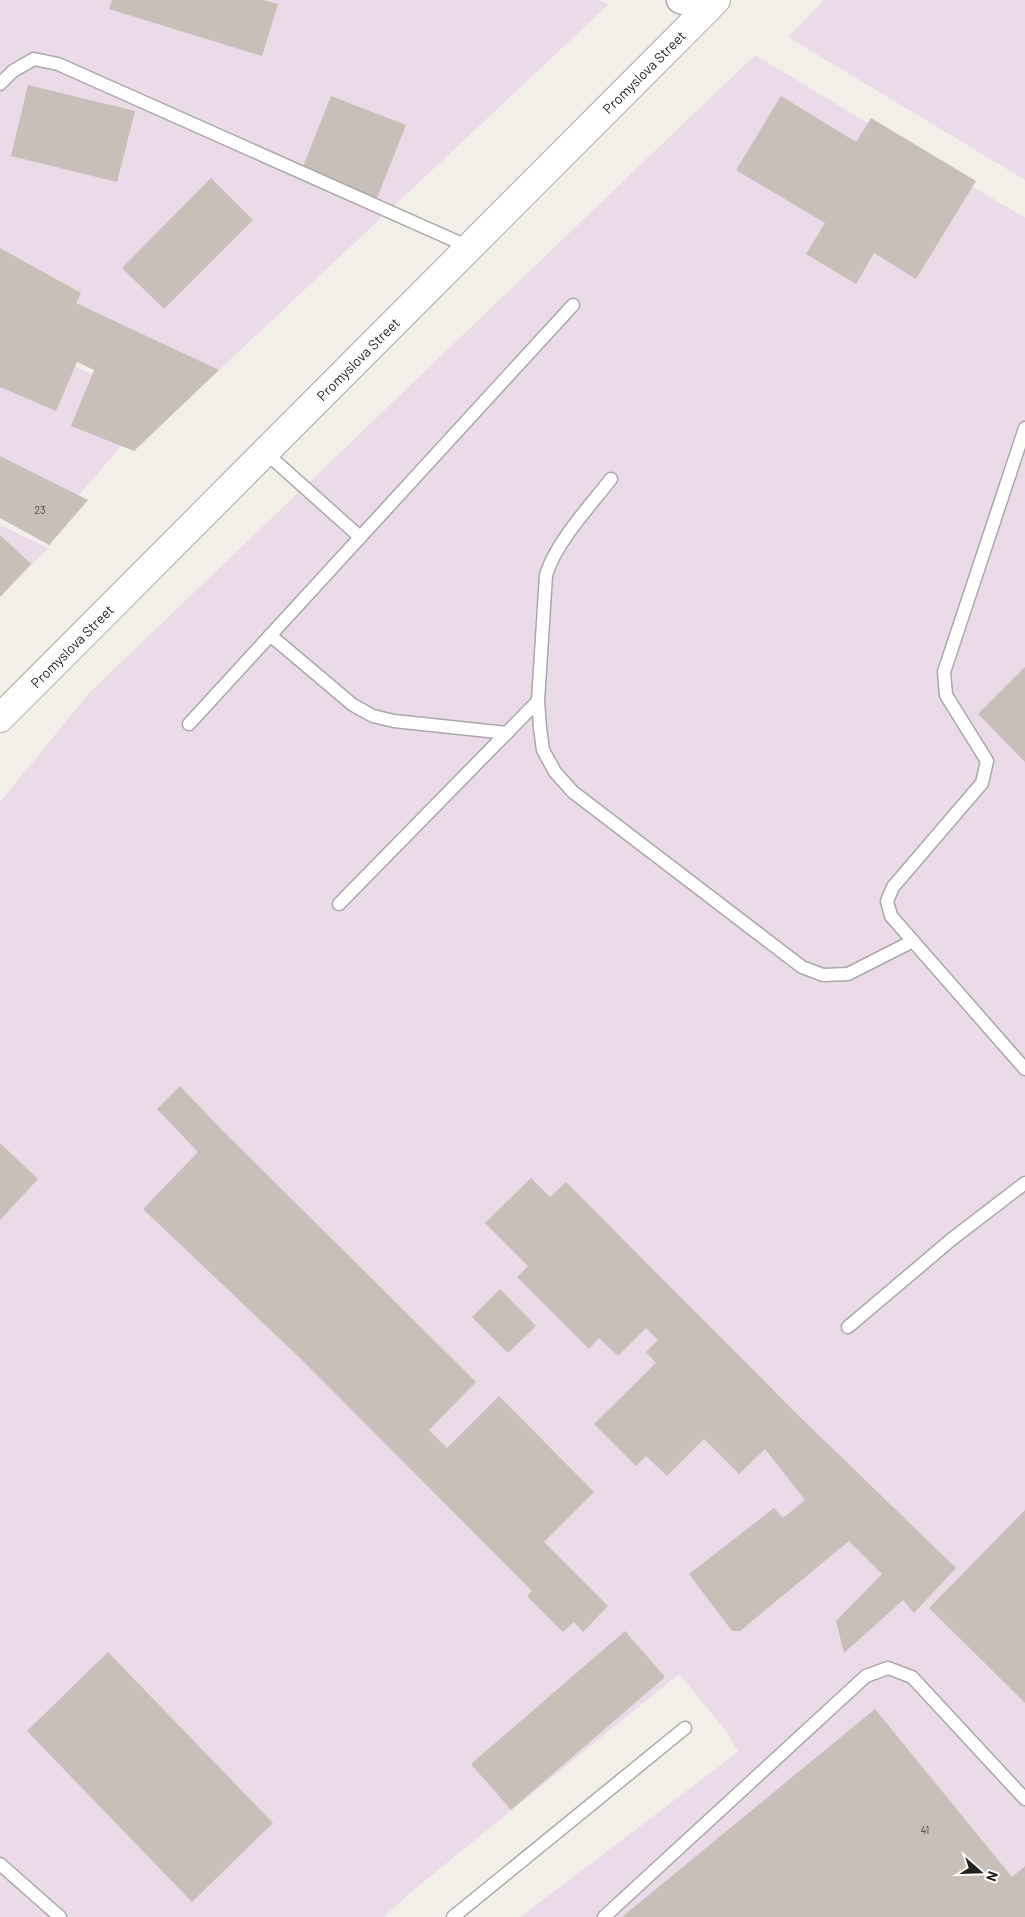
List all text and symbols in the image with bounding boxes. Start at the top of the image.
street label: Promyslova Street [599,27,689,117]
street label: Promyslova Street [313,314,403,404]
house number: 23 [34,503,46,516]
street label: Promyslova Street [27,601,117,691]
house number: 41 [921,1823,929,1836]
north arrow [955,1847,1005,1897]
text: N [983,1869,1002,1884]

